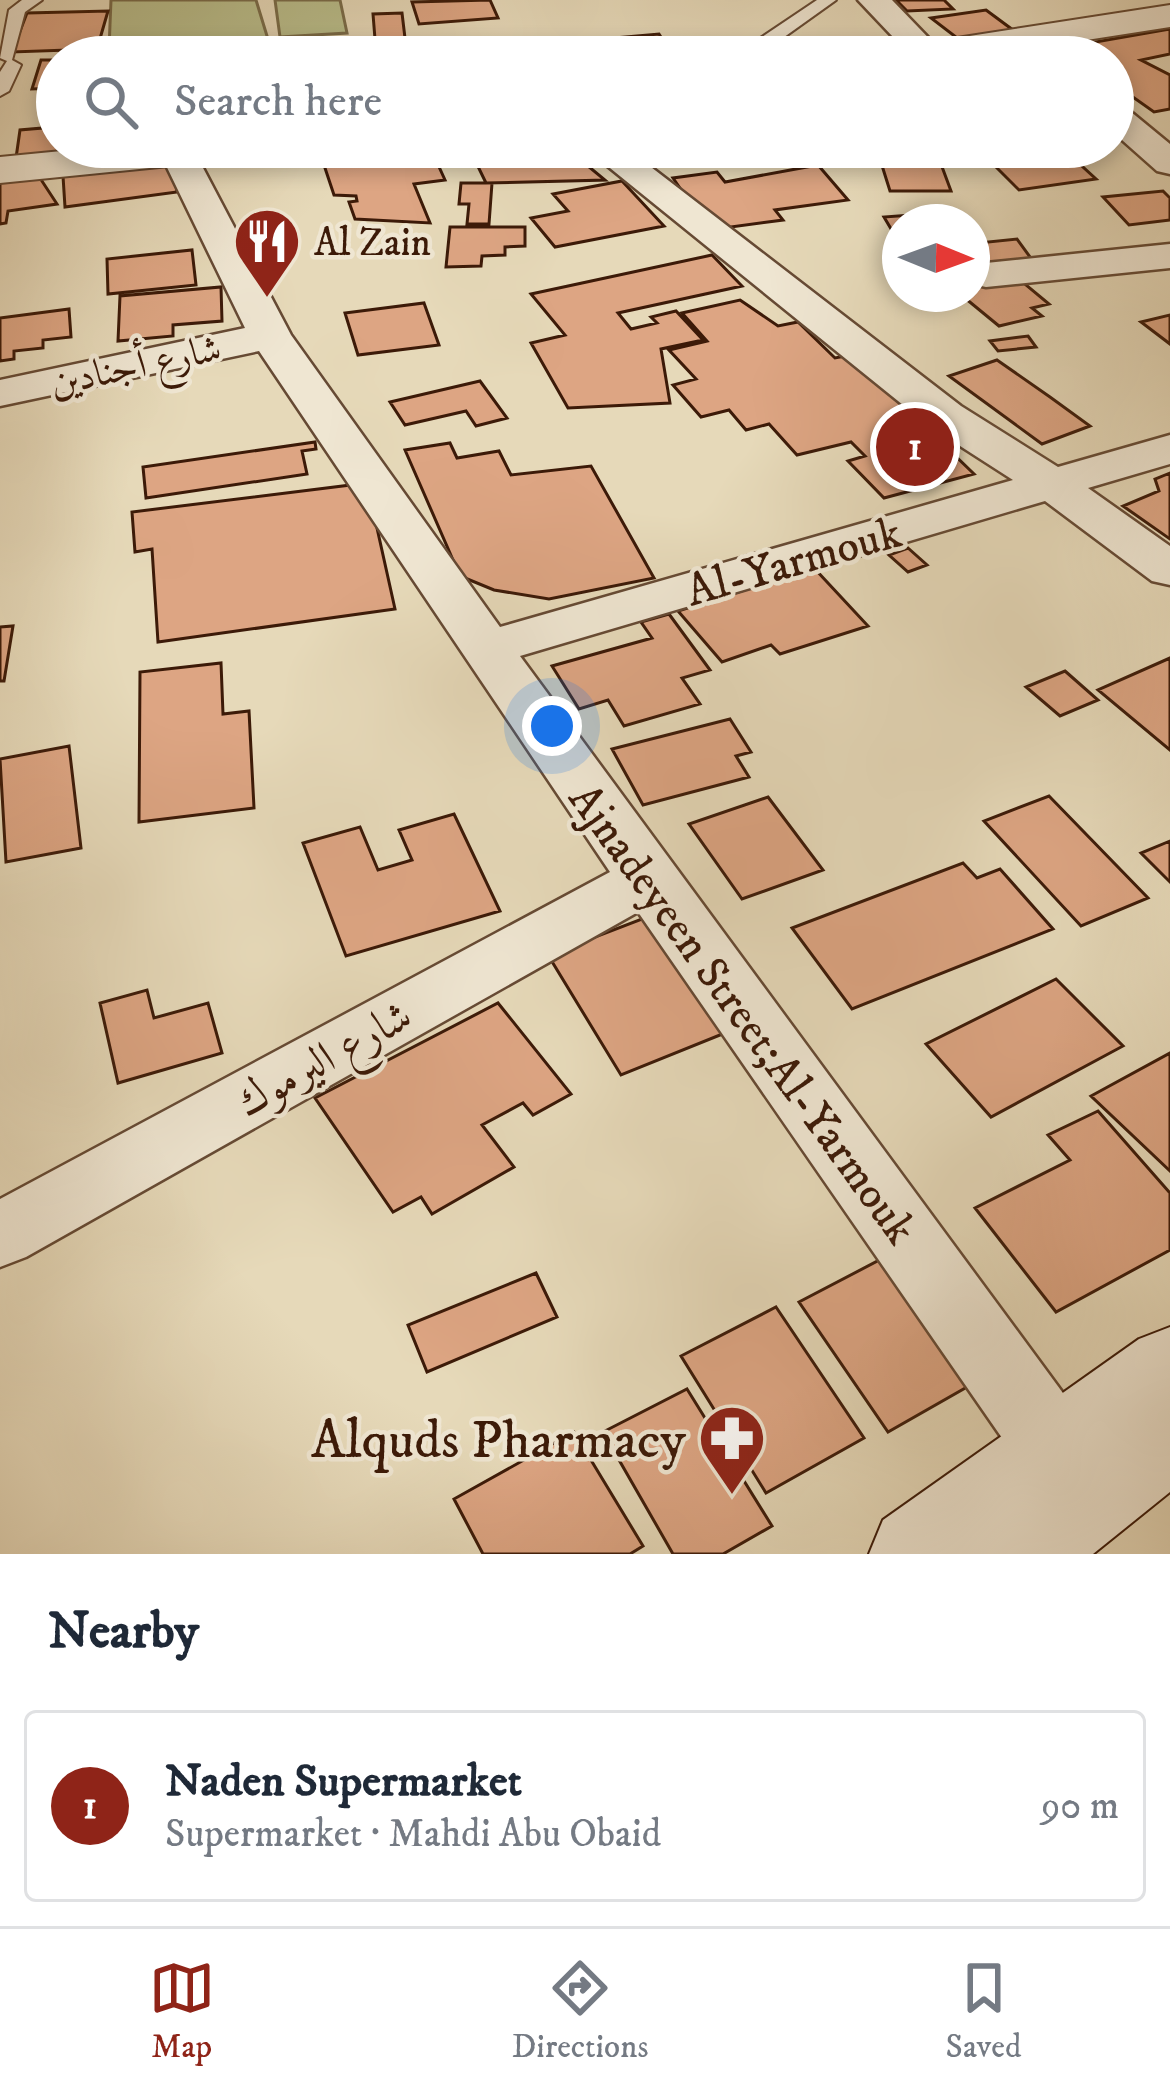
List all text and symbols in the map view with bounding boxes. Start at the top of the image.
search box [36,36,1134,168]
icon: search [78,69,144,135]
text: Search here [174,74,382,130]
north arrow [882,204,990,312]
restaurant icon: Al Zain [232,206,302,300]
place label: Al Zain [314,219,431,268]
street label: شارع أجنادين [44,320,227,414]
pin: 1 [876,402,954,492]
street label: Al-Yarmouk [680,505,908,620]
your location [522,696,582,756]
street label: Ajnadeyeen Street;Al-Yarmouk [555,773,928,1256]
street label: شارع اليرموك [227,988,426,1137]
pharmacy icon: Alquds Pharmacy [697,1403,767,1497]
place label: Alquds Pharmacy [311,1408,686,1475]
text: Nearby [48,1600,199,1664]
text: Naden Supermarket [165,1754,522,1810]
text: 1 [83,1782,97,1831]
text: 90 m [1041,1782,1119,1831]
text: Supermarket · Mahdi Abu Obaid [165,1810,661,1859]
tab: Map [149,1955,215,2068]
tab: Directions [512,1955,648,2068]
tab: Saved [946,1955,1021,2068]

